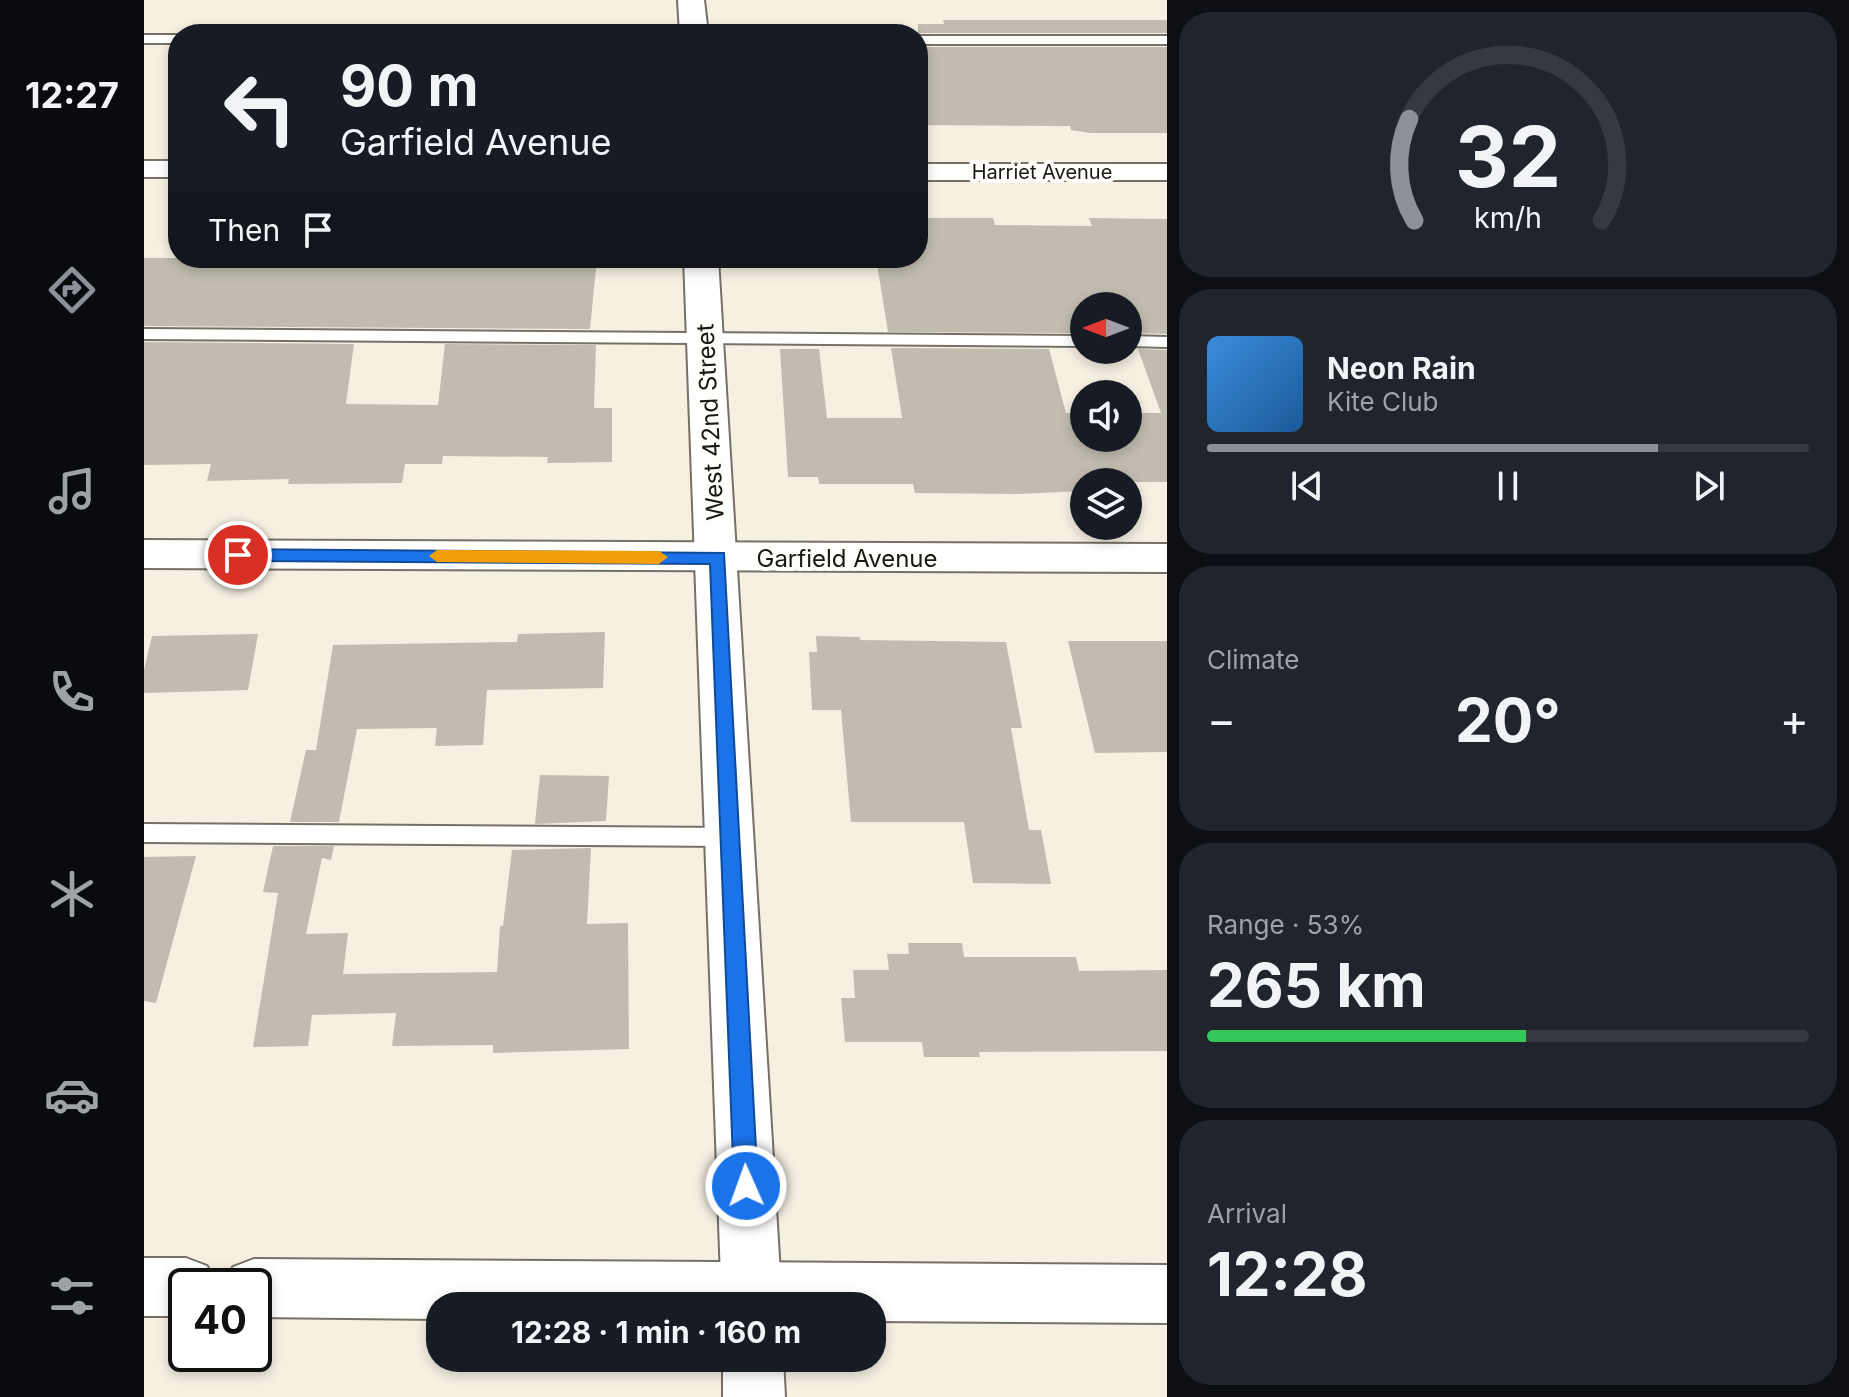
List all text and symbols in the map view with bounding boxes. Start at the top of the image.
text: 90 m [340,52,479,120]
icon: left [208,56,312,160]
text: 12:27 [25,73,119,117]
text: 32 [1455,105,1561,206]
text: Garfield Avenue [340,120,612,164]
street label: Harriet Avenue [972,160,1112,184]
text: km/h [1474,200,1542,235]
icon: arrive [296,208,340,252]
text: Then [208,212,280,248]
icon: directions [44,262,100,318]
north arrow [1070,292,1142,364]
map controls [1070,292,1142,540]
street label: West 42nd Street [690,323,730,521]
text: Neon Rain [1327,350,1476,386]
button: sound [1070,380,1142,452]
text: Kite Club [1327,386,1438,417]
icon: music [44,463,100,519]
icon: previous [1285,464,1329,508]
icon: pause [1486,464,1530,508]
icon: next [1687,464,1731,508]
button: layers [1070,468,1142,540]
pin [204,521,272,589]
icon: arrive [216,533,260,577]
street label: Garfield Avenue [756,544,938,573]
text: Climate [1207,644,1299,675]
icon: phone [44,664,100,720]
text: 20° [1455,684,1561,756]
text: − [1207,693,1236,747]
text: + [1780,693,1809,747]
icon: climate [44,866,100,922]
text: Range · 53% [1207,909,1364,940]
text: 265 km [1207,949,1426,1021]
icon: car [44,1067,100,1123]
position arrow [704,1144,788,1228]
text: Arrival [1207,1198,1287,1229]
text: 12:28 [1207,1238,1368,1310]
icon: filters [44,1268,100,1324]
speed limit sign: 40 [168,1268,272,1372]
text: 12:28 · 1 min · 160 m [511,1314,801,1350]

